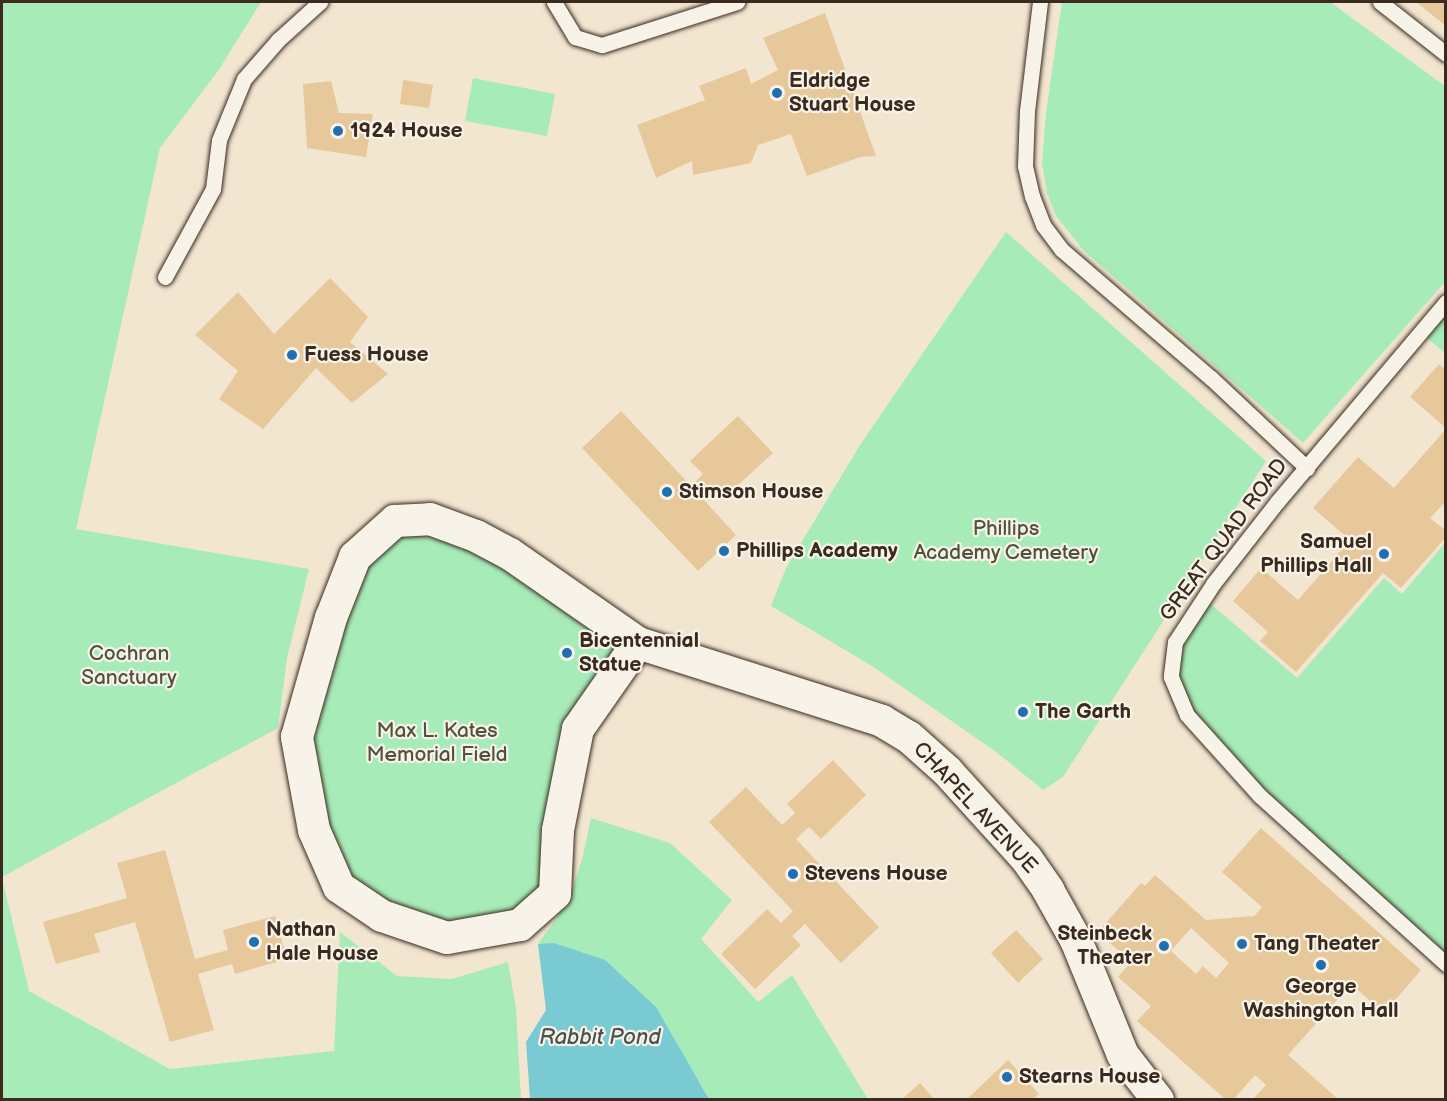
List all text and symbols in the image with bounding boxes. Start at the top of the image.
place label: Eldridge Stuart House [789,68,916,118]
marker: Eldridge Stuart House [770,86,784,100]
place label: 1924 House [350,118,463,144]
marker: 1924 House [331,124,345,138]
place label: Fuess House [304,342,429,368]
marker: Fuess House [285,348,299,362]
street label: GREAT QUAD ROAD [1155,454,1293,626]
place label: Stimson House [679,479,823,505]
marker: Stimson House [660,485,674,499]
park label: Phillips Academy Cemetery [913,516,1099,566]
place label: Samuel Phillips Hall [1260,529,1372,579]
place label: Phillips Academy [736,538,898,564]
marker: Phillips Academy [717,544,731,558]
marker: Samuel Phillips Hall [1377,547,1391,561]
place label: Bicentennial Statue [579,628,699,678]
park label: Cochran Sanctuary [81,641,177,691]
marker: Bicentennial Statue [560,646,574,660]
place label: The Garth [1035,699,1131,725]
marker: The Garth [1016,705,1030,719]
park label: Max L. Kates Memorial Field [366,718,508,768]
street label: CHAPEL AVENUE [908,737,1042,879]
place label: Stevens House [805,861,948,887]
marker: Stevens House [786,867,800,881]
place label: Nathan Hale House [266,917,378,967]
place label: Steinbeck Theater [1057,921,1152,971]
place label: Tang Theater [1254,931,1380,957]
marker: Nathan Hale House [247,935,261,949]
marker: Tang Theater [1235,937,1249,951]
marker: Steinbeck Theater [1157,939,1171,953]
marker: George Washington Hall [1314,958,1328,972]
place label: George Washington Hall [1243,974,1399,1024]
water label: Rabbit Pond [539,1025,661,1051]
place label: Stearns House [1019,1064,1160,1090]
marker: Stearns House [1000,1070,1014,1084]

